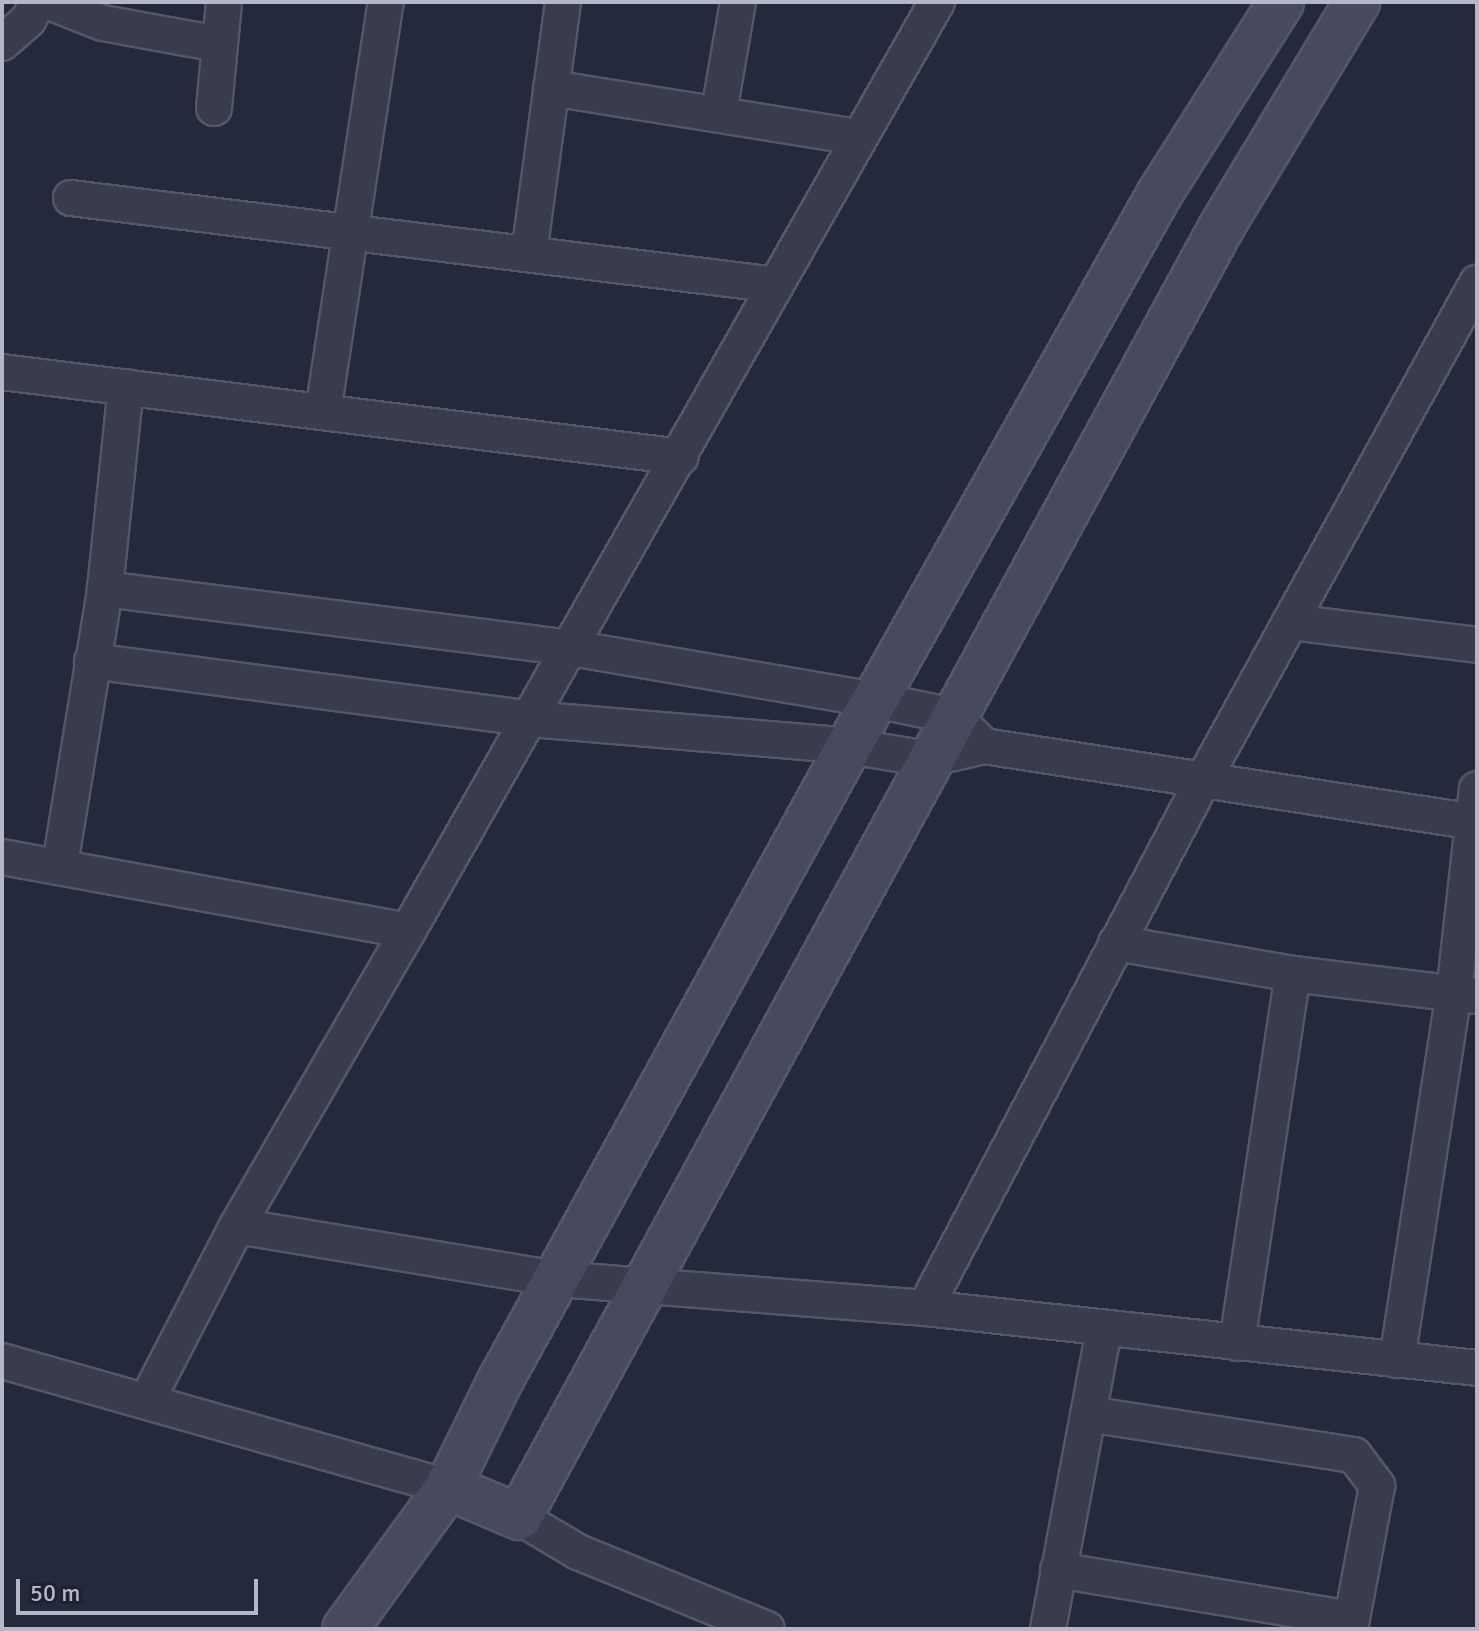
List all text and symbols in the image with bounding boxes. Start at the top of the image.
scale bar [20,1563,262,1613]
text: 50 m [30,1578,80,1608]

